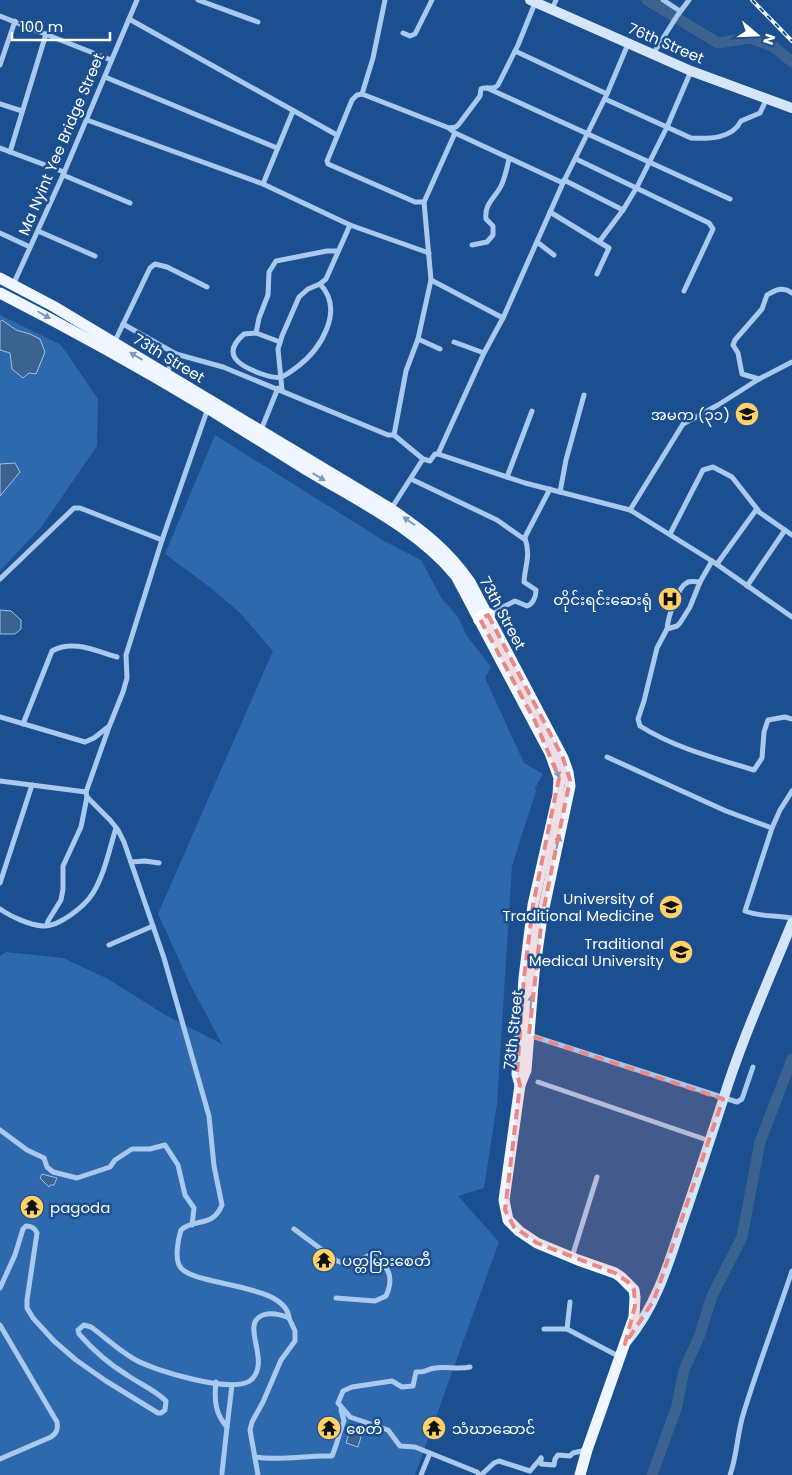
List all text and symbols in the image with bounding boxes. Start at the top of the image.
scale bar [12,10,110,42]
north arrow [732,10,782,60]
text: 100 m [20,16,63,37]
street label: 76th Street [625,18,707,68]
text: N [758,31,780,47]
street label: Ma Nyint Yee Bridge Street [13,50,109,238]
one-way arrow [37,310,50,319]
street label: 73th Street [129,328,209,388]
one-way arrow [129,351,142,360]
school or university icon: အမက (၃၁) [734,401,760,427]
place label: အမက (၃၁) [651,404,730,427]
one-way arrow [312,473,326,482]
one-way arrow [403,516,416,527]
street label: 73th Street [475,573,531,653]
hospital icon: တိုင်းရင်းဆေးရုံ [657,586,683,612]
place label: တိုင်းရင်းဆေးရုံ [553,589,652,612]
one-way arrow [553,764,561,779]
one-way arrow [554,835,562,850]
place label: University of Traditional Medicine [502,888,654,926]
school or university icon: University of Traditional Medicine [658,894,684,920]
place label: Traditional Medical University [529,933,665,971]
school or university icon: Traditional Medical University [668,939,694,965]
street label: 73th Street [498,989,528,1071]
one-way arrow [527,994,535,1010]
temple icon: pagoda [19,1194,45,1220]
place label: pagoda [50,1197,110,1218]
temple icon: ပတ္တမြားစေတီ [311,1247,337,1273]
place label: ပတ္တမြားစေတီ [342,1250,431,1273]
temple icon: စေတီ [316,1415,342,1441]
temple icon: သံဃာဆောင် [421,1415,447,1441]
place label: စေတီ [346,1418,382,1439]
place label: သံဃာဆောင် [452,1418,535,1439]

